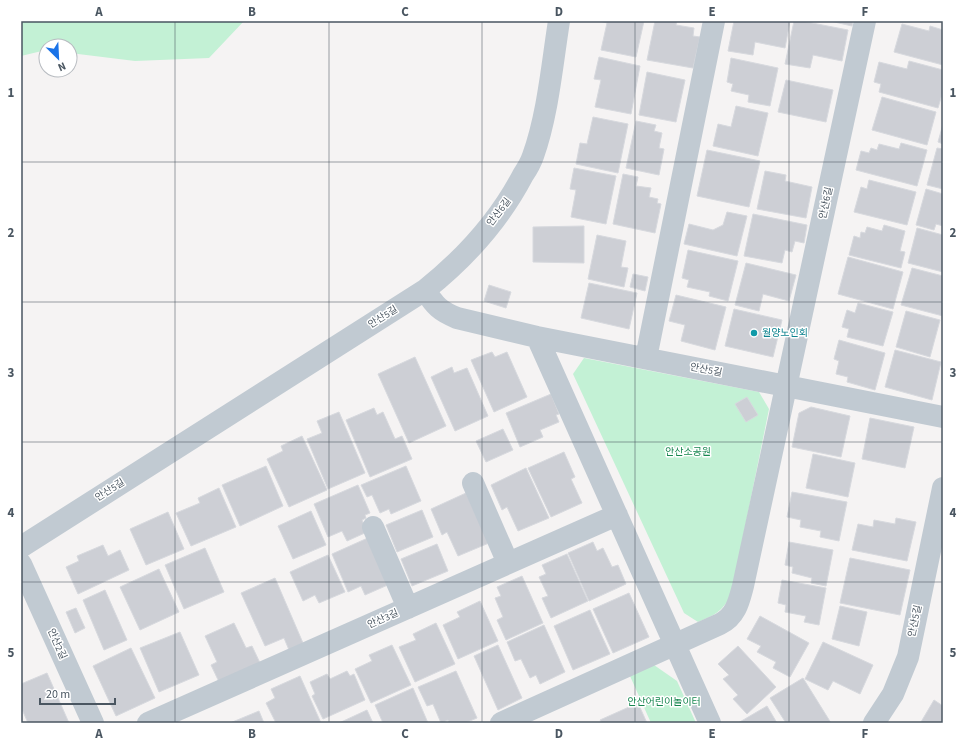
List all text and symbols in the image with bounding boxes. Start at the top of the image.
text: A [94,3,103,21]
text: B [248,3,256,21]
text: C [401,3,409,21]
text: D [555,3,563,21]
text: E [708,3,716,21]
text: F [862,3,869,21]
north arrow [38,38,78,78]
text: N [55,58,68,75]
text: 1 [8,84,15,102]
text: 1 [950,84,957,102]
street label: 안산6길 [816,186,836,220]
street label: 안산6길 [484,195,514,229]
text: 2 [8,224,15,242]
text: 2 [950,224,957,242]
street label: 안산5길 [365,302,401,332]
place label: 월양노인회 [762,326,808,340]
marker: 월양노인회 [749,328,759,338]
street label: 안산5길 [689,360,723,380]
text: 3 [8,364,15,382]
text: 3 [950,364,957,382]
park label: 안산소공원 [665,445,711,459]
street label: 안산5길 [92,475,128,505]
text: 4 [8,504,15,522]
text: 4 [950,504,957,522]
street label: 안산5길 [905,604,925,638]
street label: 안산3길 [365,606,401,632]
street label: 안산2길 [44,626,70,662]
text: 5 [8,644,15,662]
text: 5 [950,644,957,662]
scale bar [40,680,115,706]
text: 20 m [46,686,70,703]
park label: 안산어린이놀이터 [627,695,701,709]
text: A [94,725,103,743]
text: B [248,725,256,743]
text: C [401,725,409,743]
text: D [555,725,563,743]
text: E [708,725,716,743]
text: F [862,725,869,743]

